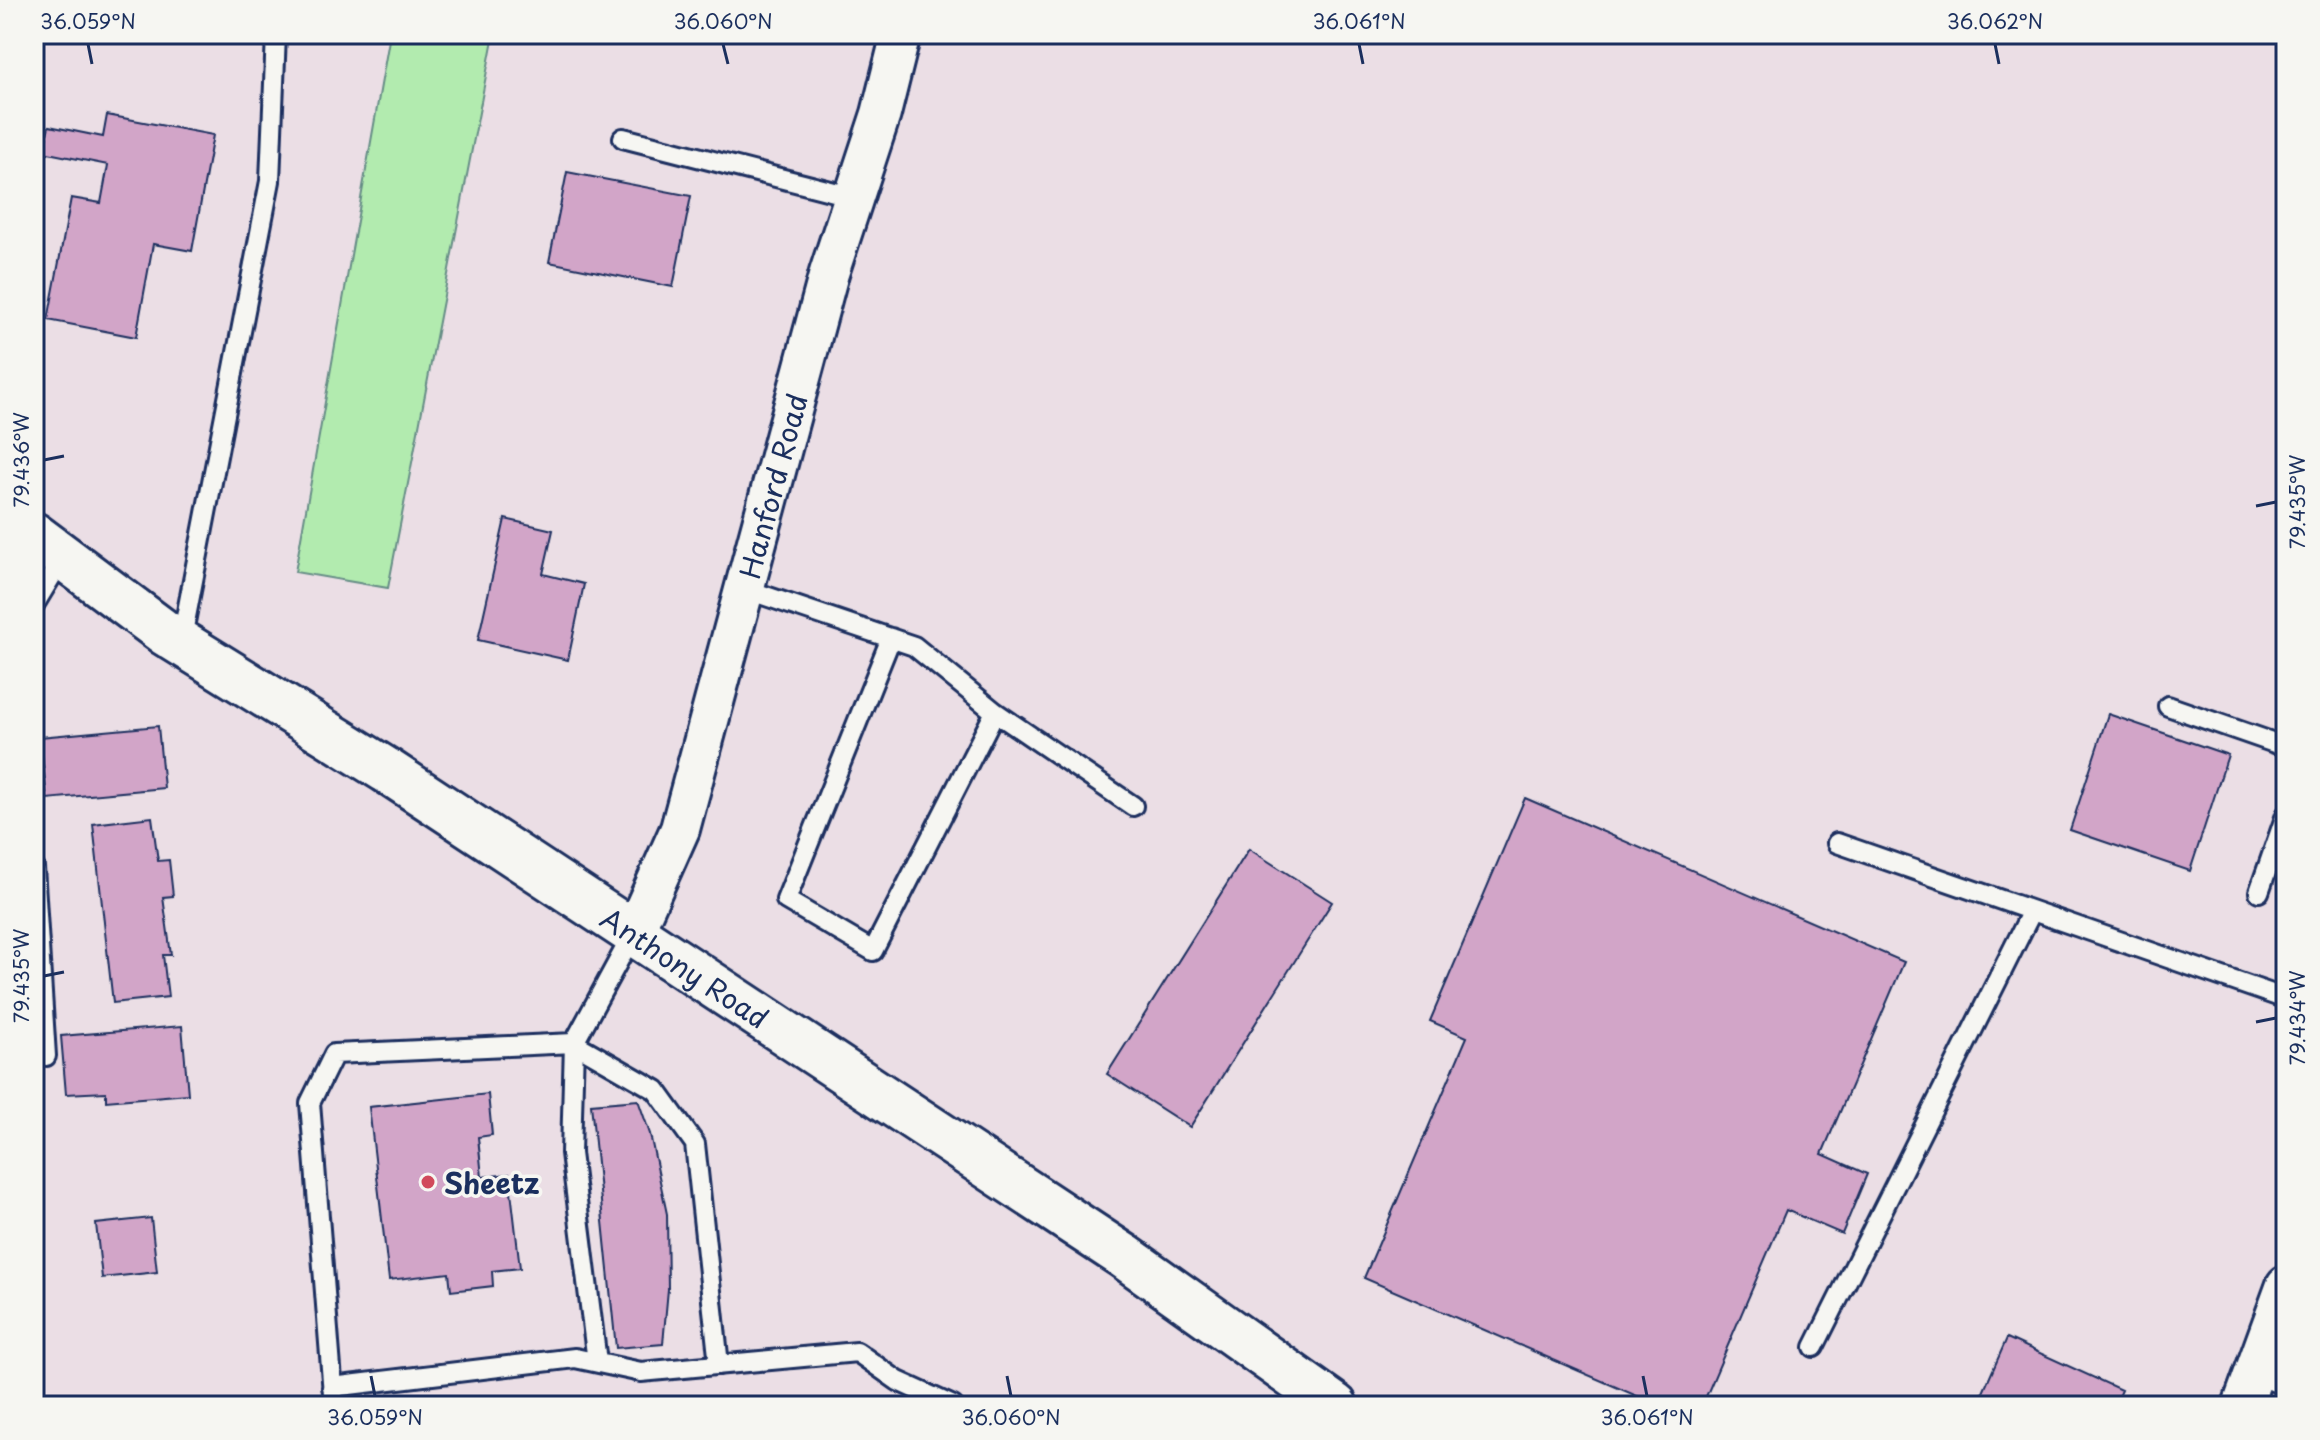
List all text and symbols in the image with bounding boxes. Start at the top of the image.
text: 36.059°N [40,6,136,36]
text: 36.060°N [673,6,773,36]
text: 36.061°N [1312,6,1406,36]
text: 36.062°N [1947,6,2043,36]
street label: Hanford Road [727,389,817,583]
text: 79.436°W [6,412,36,508]
text: 79.435°W [2282,454,2312,549]
street label: Anthony Road [593,896,778,1038]
text: 79.435°W [6,928,36,1023]
text: 79.434°W [2282,970,2312,1066]
place label: Sheetz [444,1161,540,1204]
marker: Sheetz [419,1173,437,1191]
text: 36.059°N [327,1402,423,1432]
text: 36.060°N [961,1402,1061,1432]
text: 36.061°N [1600,1402,1694,1432]

